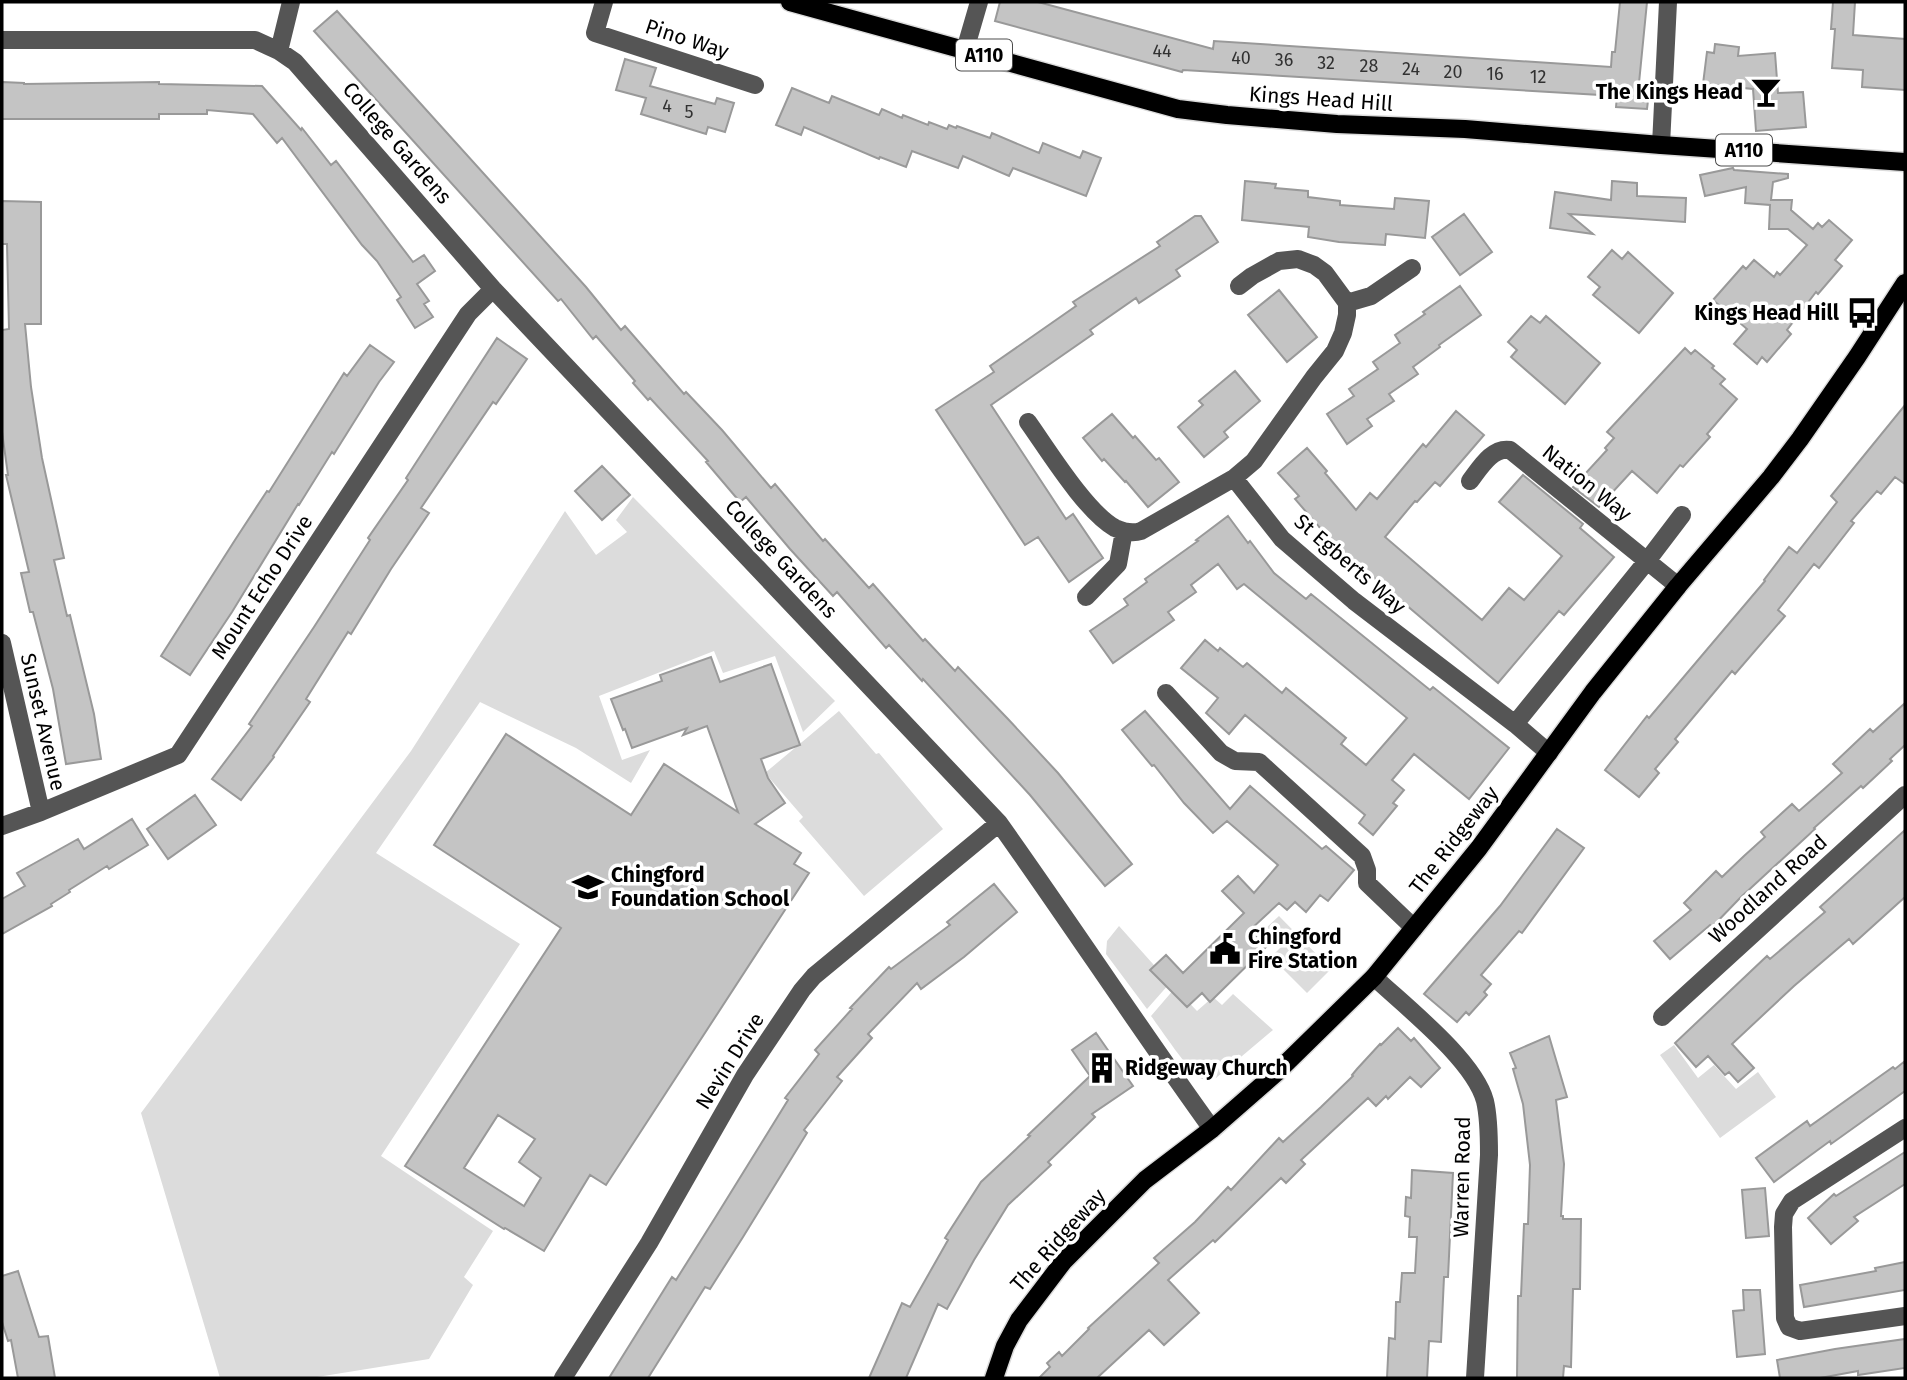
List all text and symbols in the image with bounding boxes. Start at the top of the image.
street label: Pino Way [642,13,733,65]
road number: A110 [956,40,1012,70]
house number: 44 [1152,40,1172,62]
house number: 40 [1231,47,1251,69]
house number: 36 [1275,49,1293,71]
house number: 32 [1317,52,1335,74]
house number: 28 [1360,55,1378,77]
house number: 24 [1402,58,1420,80]
house number: 20 [1444,61,1462,83]
house number: 16 [1486,63,1504,85]
house number: 12 [1530,66,1546,88]
bar icon: The Kings Head [1749,75,1783,109]
street label: College Gardens [337,77,457,209]
place label: The Kings Head [1596,79,1743,105]
street label: Kings Head Hill [1248,81,1394,117]
house number: 4 [662,95,672,117]
house number: 5 [684,101,694,123]
road number: A110 [1716,134,1772,166]
bus stop icon: Kings Head Hill [1845,296,1879,330]
place label: Kings Head Hill [1694,300,1840,326]
street label: Nation Way [1537,439,1637,527]
street label: College Gardens [719,494,843,624]
street label: St Egberts Way [1289,508,1412,620]
street label: Mount Echo Drive [206,510,318,664]
street label: Sunset Avenue [15,651,71,793]
street label: The Ridgeway [1404,780,1505,899]
street label: Woodland Road [1703,829,1833,949]
place label: Chingford Foundation School [611,862,790,912]
school or university icon: Chingford Foundation School [571,870,605,904]
place label: Chingford Fire Station [1248,924,1358,974]
public building icon: Chingford Fire Station [1208,932,1242,966]
street label: Nevin Drive [690,1008,770,1114]
building icon: Ridgeway Church [1085,1051,1119,1085]
place label: Ridgeway Church [1125,1055,1288,1081]
street label: Warren Road [1448,1116,1476,1238]
street label: The Ridgeway [1005,1183,1111,1297]

